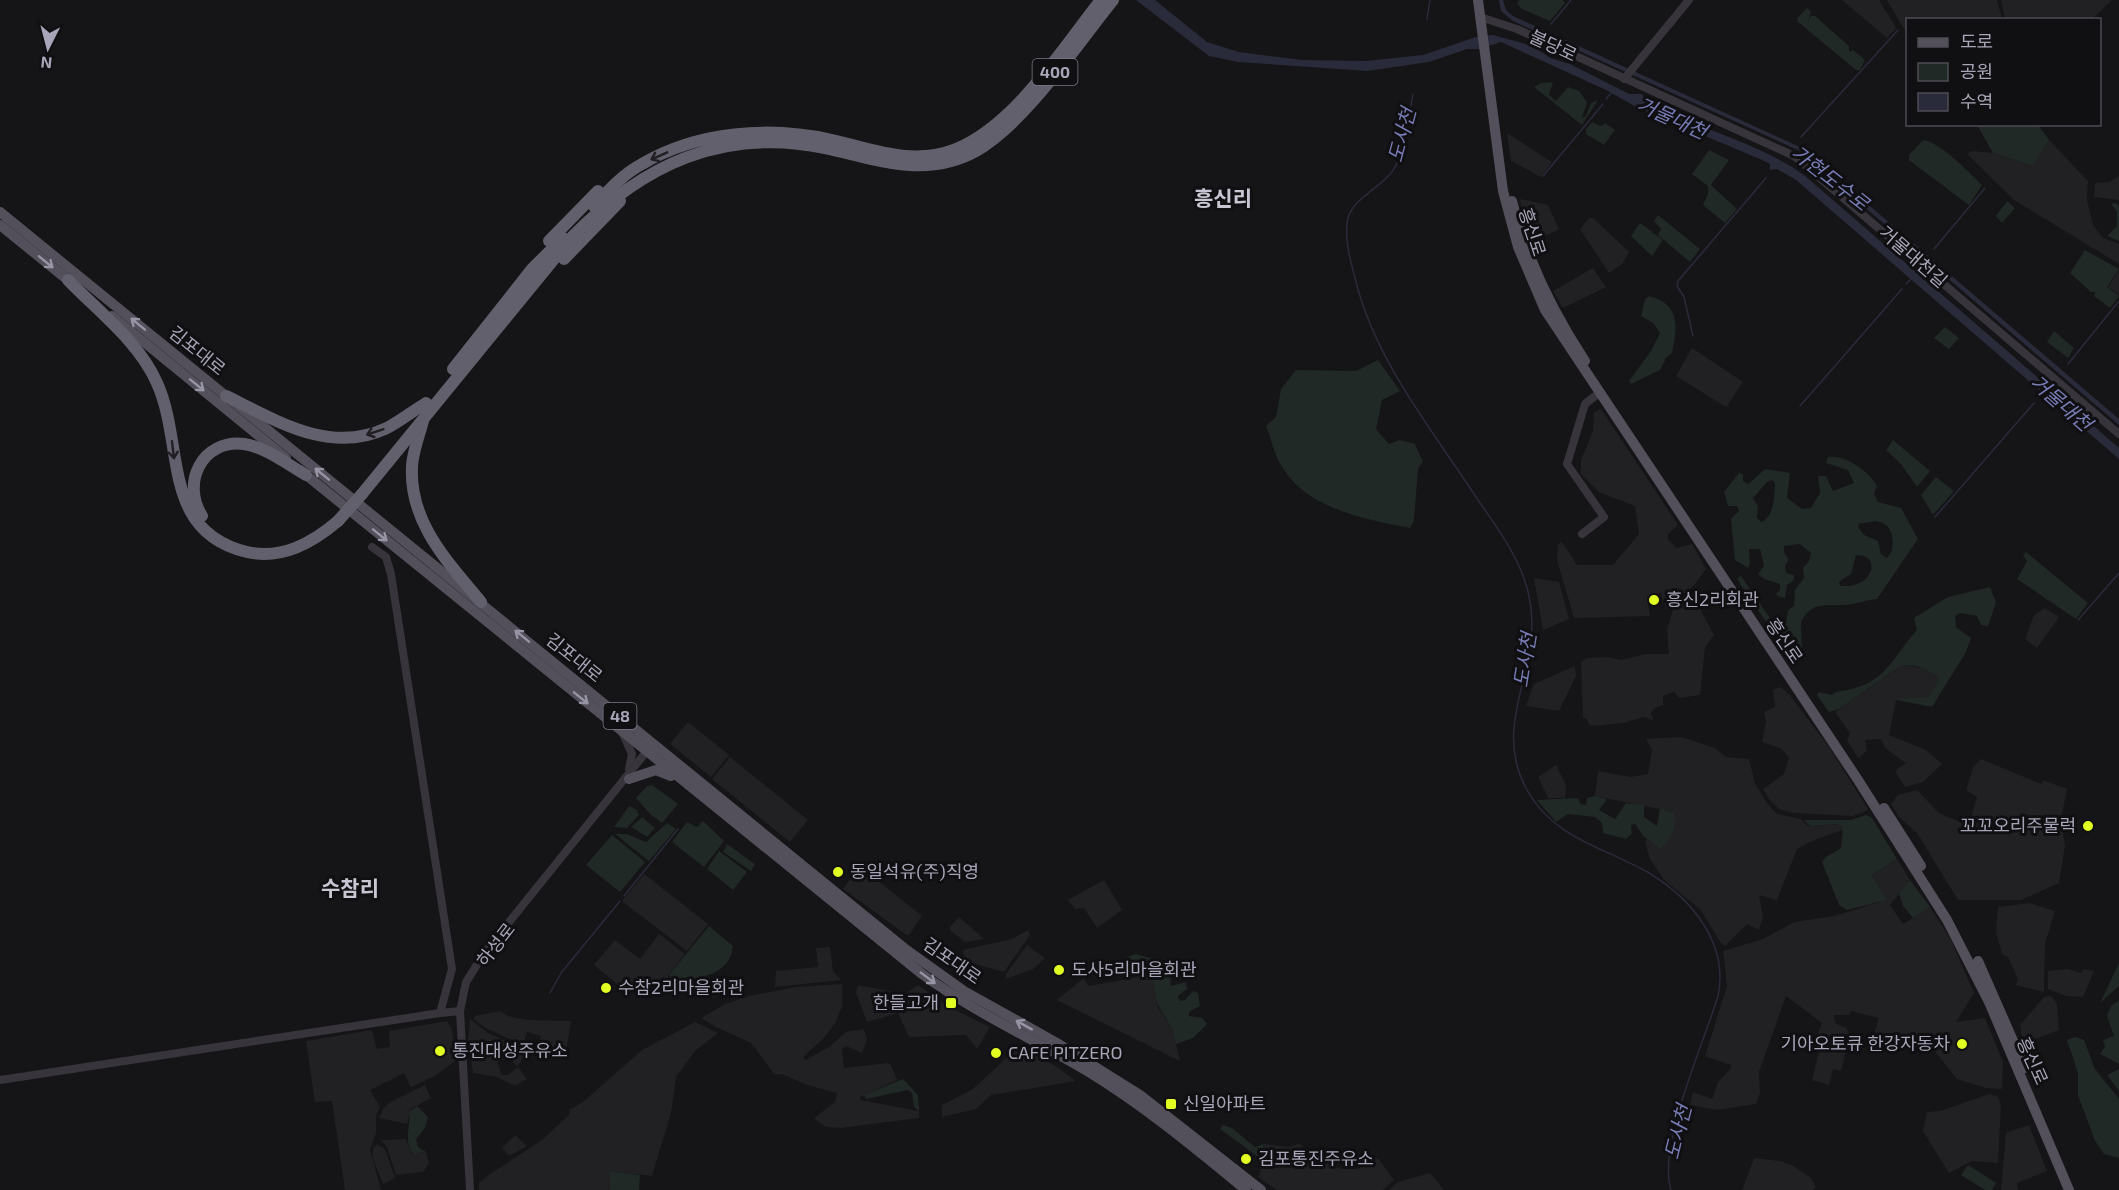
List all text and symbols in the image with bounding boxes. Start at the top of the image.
north arrow [18,18,78,78]
legend [1906,18,2101,126]
street label: 불당로 [1526,25,1581,66]
text: 도로 [1960,30,1993,52]
text: N [40,53,53,73]
road number: 400 [1032,59,1078,85]
text: 공원 [1960,60,1993,82]
text: 수역 [1960,90,1993,112]
water label: 거물대천 [1634,91,1713,144]
water label: 도사천 [1382,102,1420,165]
water label: 가현도수로 [1787,139,1876,216]
one-way arrow [650,151,668,162]
district label: 흥신리 [1194,185,1252,210]
street label: 흥신로 [1515,205,1551,259]
street label: 거물대천길 [1875,221,1952,292]
one-way arrow [37,255,53,268]
one-way arrow [131,317,146,331]
street label: 김포대로 [165,321,230,380]
water label: 거물대천 [2026,369,2099,437]
one-way arrow [189,379,205,392]
one-way arrow [366,427,385,438]
one-way arrow [168,439,179,459]
one-way arrow [314,467,330,480]
one-way arrow [372,529,388,542]
place label: 흥신2리회관 [1666,588,1759,610]
marker: 흥신2리회관 [1647,593,1661,607]
street label: 흥신로 [1762,614,1808,667]
street label: 김포대로 [542,628,607,687]
water label: 도사천 [1508,628,1541,689]
one-way arrow [514,630,530,643]
one-way arrow [572,691,588,704]
road number: 48 [604,703,636,729]
place label: 꼬꼬오리주물럭 [1960,814,2076,836]
marker: 꼬꼬오리주물럭 [2081,819,2095,833]
place label: 동일석유(주)직영 [850,860,979,882]
marker: 동일석유(주)직영 [831,865,845,879]
district label: 수참리 [321,875,379,900]
street label: 하성로 [471,918,519,971]
street label: 김포대로 [919,932,986,988]
place label: 도사5리마을회관 [1071,958,1197,980]
marker: 도사5리마을회관 [1052,963,1066,977]
one-way arrow [920,971,936,984]
place label: 수참2리마을회관 [618,976,744,998]
marker: 수참2리마을회관 [599,981,613,995]
place label: 한들고개 [873,991,939,1013]
marker: 한들고개 [944,996,958,1010]
one-way arrow [1016,1019,1033,1031]
place label: 기아오토큐 한강자동차 [1780,1032,1950,1054]
street label: 흥신로 [2013,1033,2053,1088]
marker: 기아오토큐 한강자동차 [1955,1037,1969,1051]
place label: 통진대성주유소 [452,1039,568,1061]
place label: CAFE PITZERO [1008,1041,1122,1063]
marker: 통진대성주유소 [433,1044,447,1058]
marker: CAFE PITZERO [989,1046,1003,1060]
place label: 신일아파트 [1183,1092,1266,1114]
marker: 신일아파트 [1164,1097,1178,1111]
water label: 도사천 [1659,1100,1696,1161]
place label: 김포통진주유소 [1258,1147,1374,1169]
marker: 김포통진주유소 [1239,1152,1253,1166]

